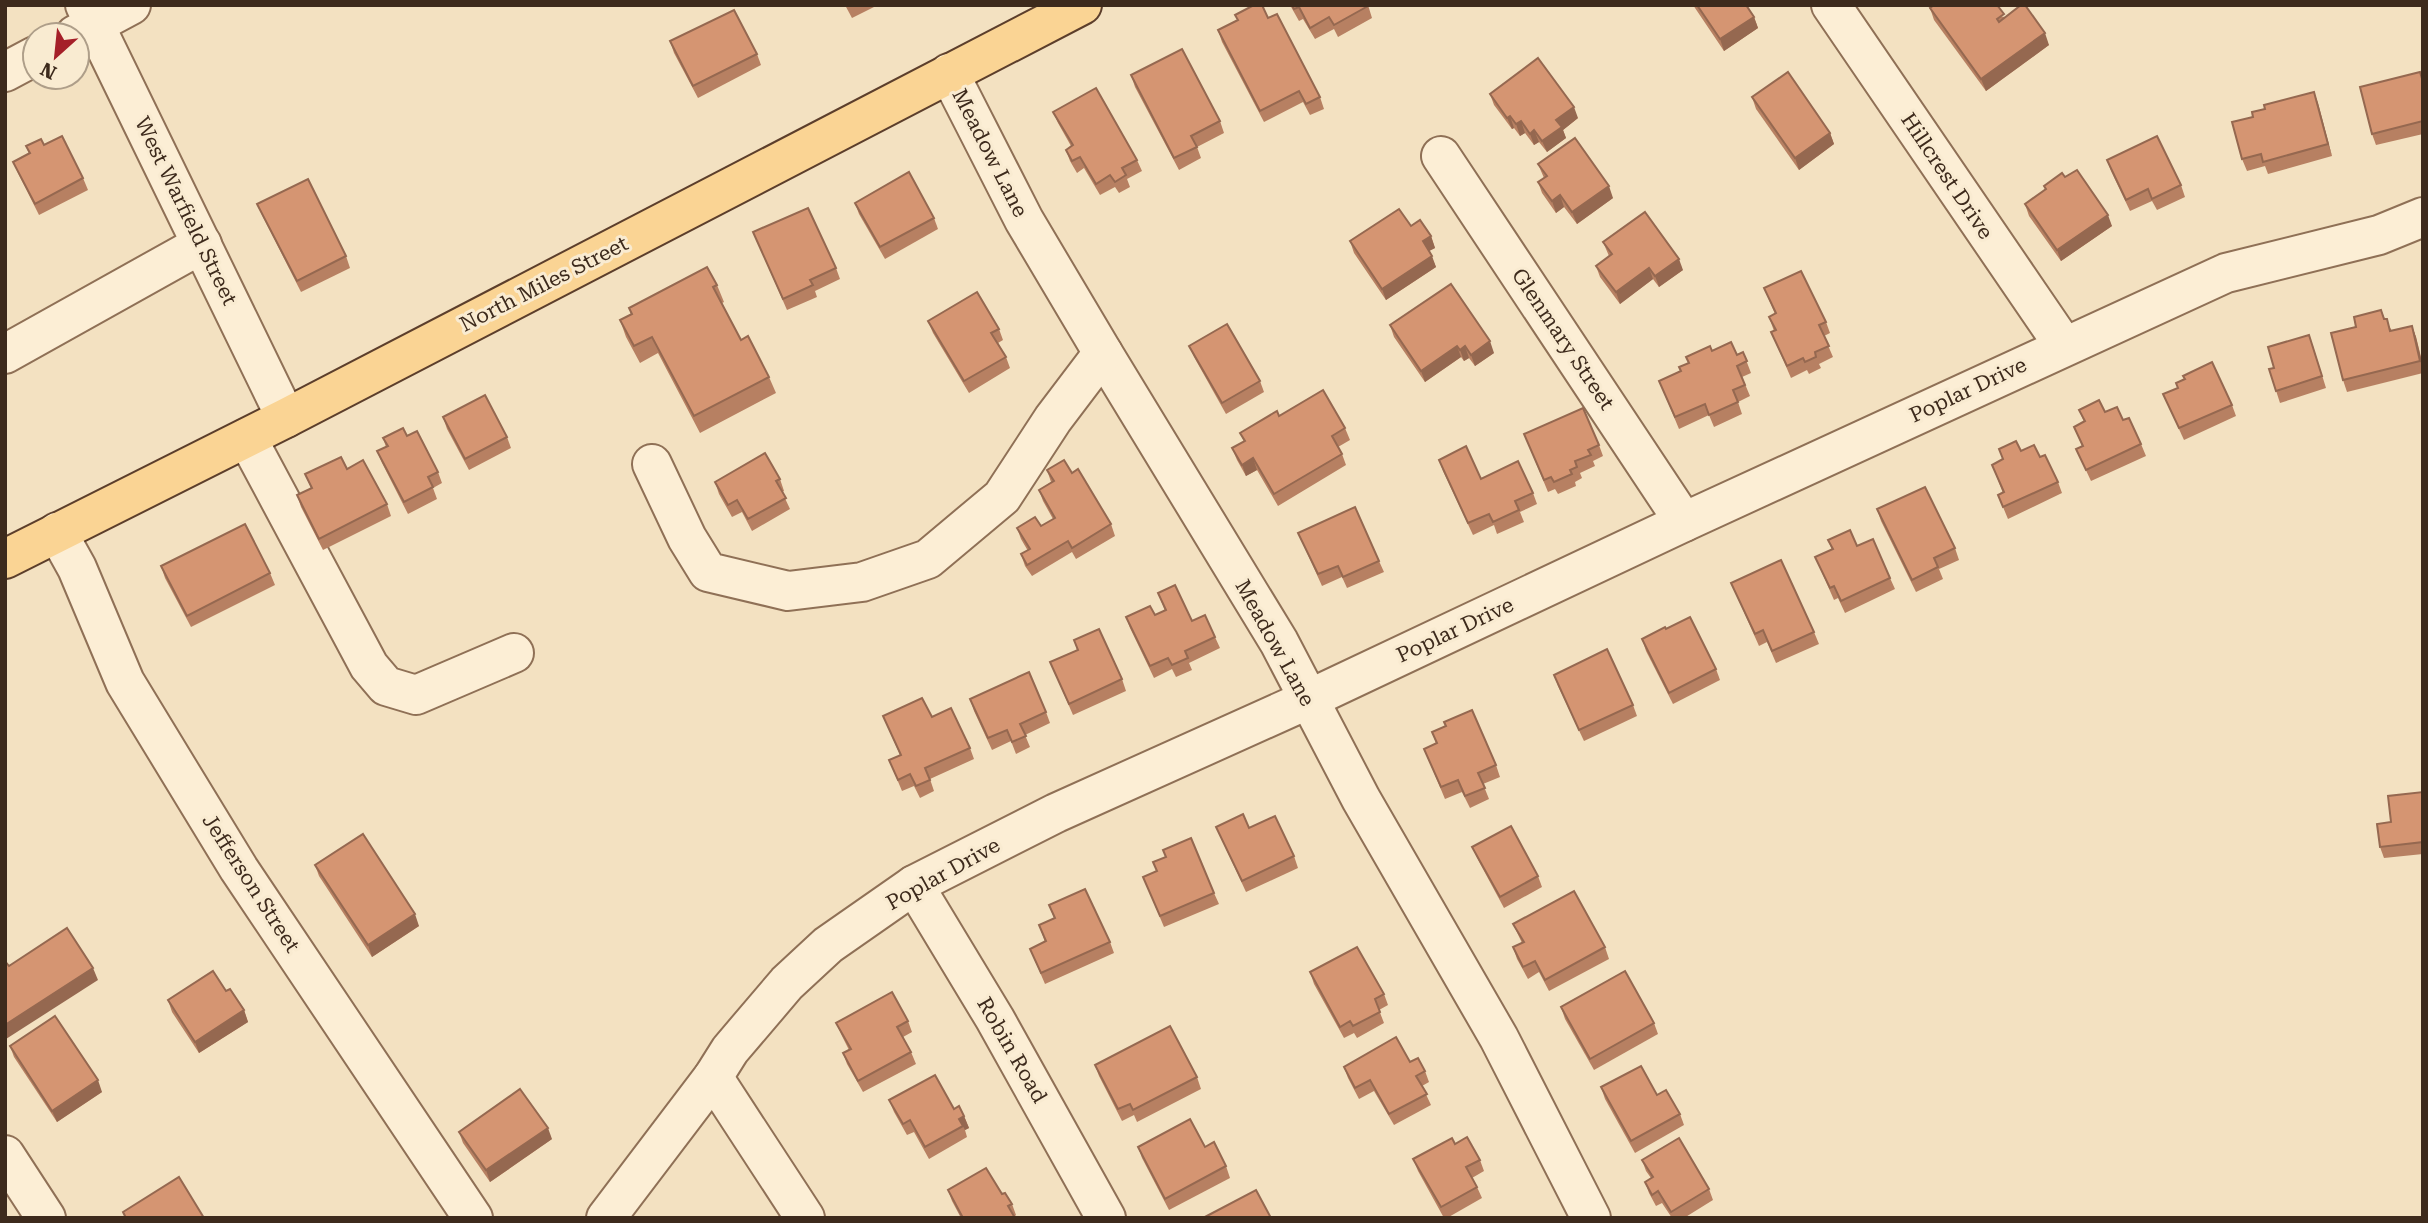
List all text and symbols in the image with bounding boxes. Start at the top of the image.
north arrow [21,21,91,91]
text: N [36,57,60,84]
street label: Meadow Lane [947,85,1033,221]
street label: Hillcrest Drive [1896,108,1998,244]
street label: West Warfield Street [130,113,242,309]
street label: North Miles Street [456,231,632,337]
street label: Glenmary Street [1507,264,1619,414]
street label: Poplar Drive [1906,352,2030,428]
street label: Meadow Lane [1230,576,1320,710]
street label: Poplar Drive [1393,592,1517,668]
street label: Jefferson Street [197,809,305,957]
street label: Poplar Drive [882,833,1004,915]
street label: Robin Road [972,993,1052,1108]

